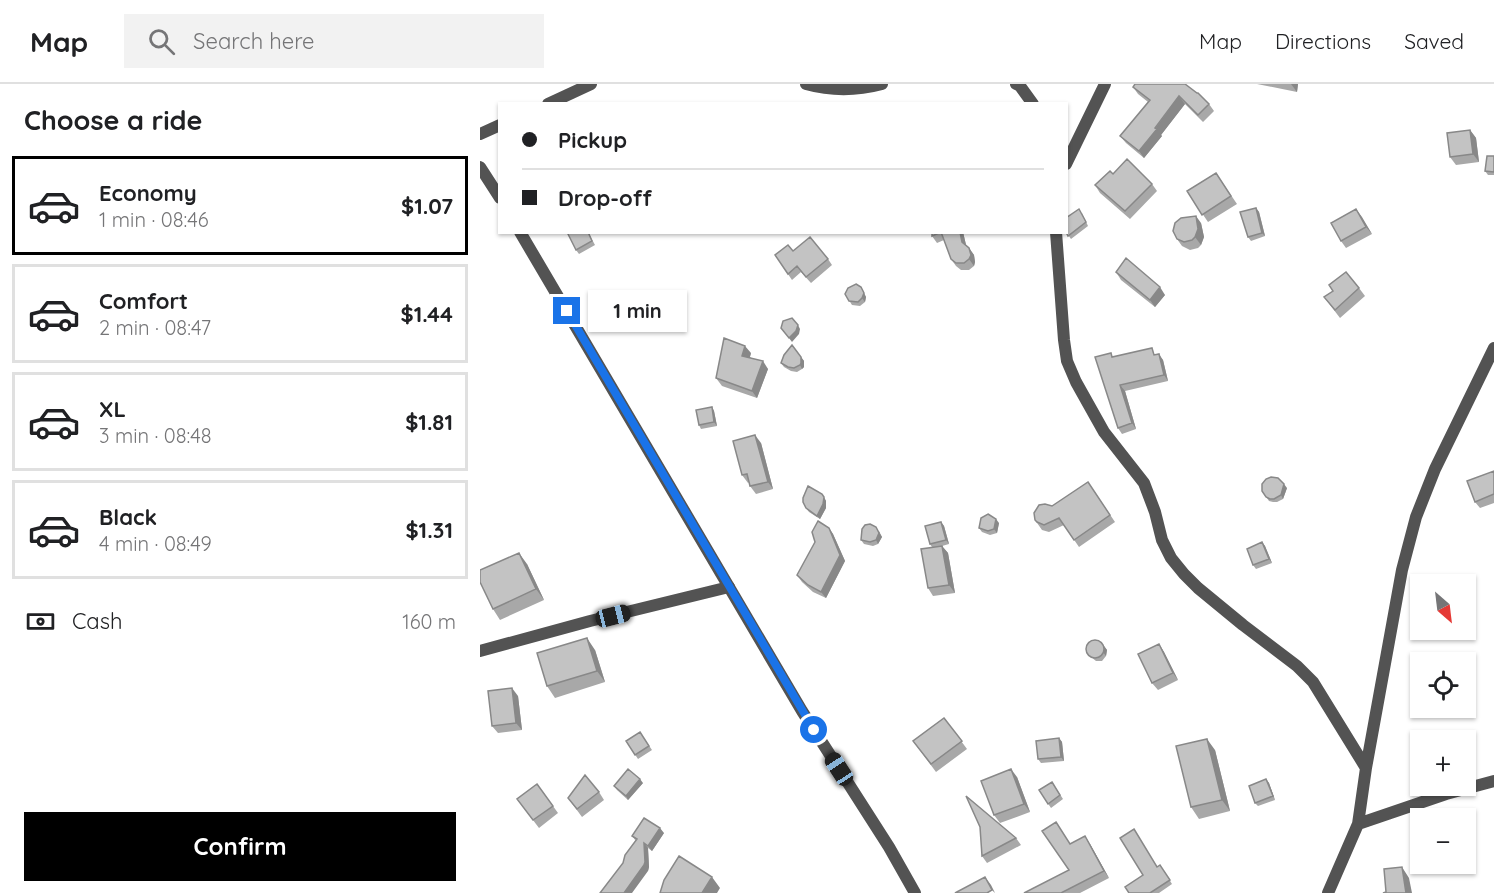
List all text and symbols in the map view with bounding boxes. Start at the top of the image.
search box [124,14,544,68]
text: Map [30,24,88,59]
icon: search [145,25,178,58]
text: Search here [193,27,315,55]
text: Map [1199,28,1242,54]
text: Directions [1275,28,1371,54]
text: Saved [1404,28,1464,54]
text: Choose a ride [24,103,202,137]
text: Pickup [558,126,627,154]
icon: car [27,179,81,233]
text: Economy [99,179,197,207]
text: Drop-off [558,184,652,212]
text: $1.07 [401,192,453,220]
text: 1 min · 08:46 [99,207,209,232]
icon: car [27,287,81,341]
text: Comfort [99,287,188,315]
callout: 1 min [588,290,687,332]
route end [553,297,580,324]
text: 1 min [613,298,662,323]
text: $1.44 [401,300,453,328]
text: 2 min · 08:47 [99,315,211,340]
icon: car [27,395,81,449]
text: XL [99,395,126,423]
text: $1.81 [405,408,453,436]
text: 3 min · 08:48 [99,423,212,448]
icon: car [27,503,81,557]
text: Black [99,503,157,531]
text: $1.31 [405,516,453,544]
text: 4 min · 08:49 [99,531,212,556]
north arrow [1410,574,1476,640]
map controls [1410,574,1476,874]
car [593,603,633,629]
icon: cash [24,605,57,638]
text: Cash [72,607,123,635]
text: 160 m [402,609,456,634]
button: locate [1410,652,1476,718]
route start [800,716,827,743]
button: + [1410,730,1476,796]
car [822,749,856,789]
button: − [1410,808,1476,874]
button: Confirm [24,812,456,881]

